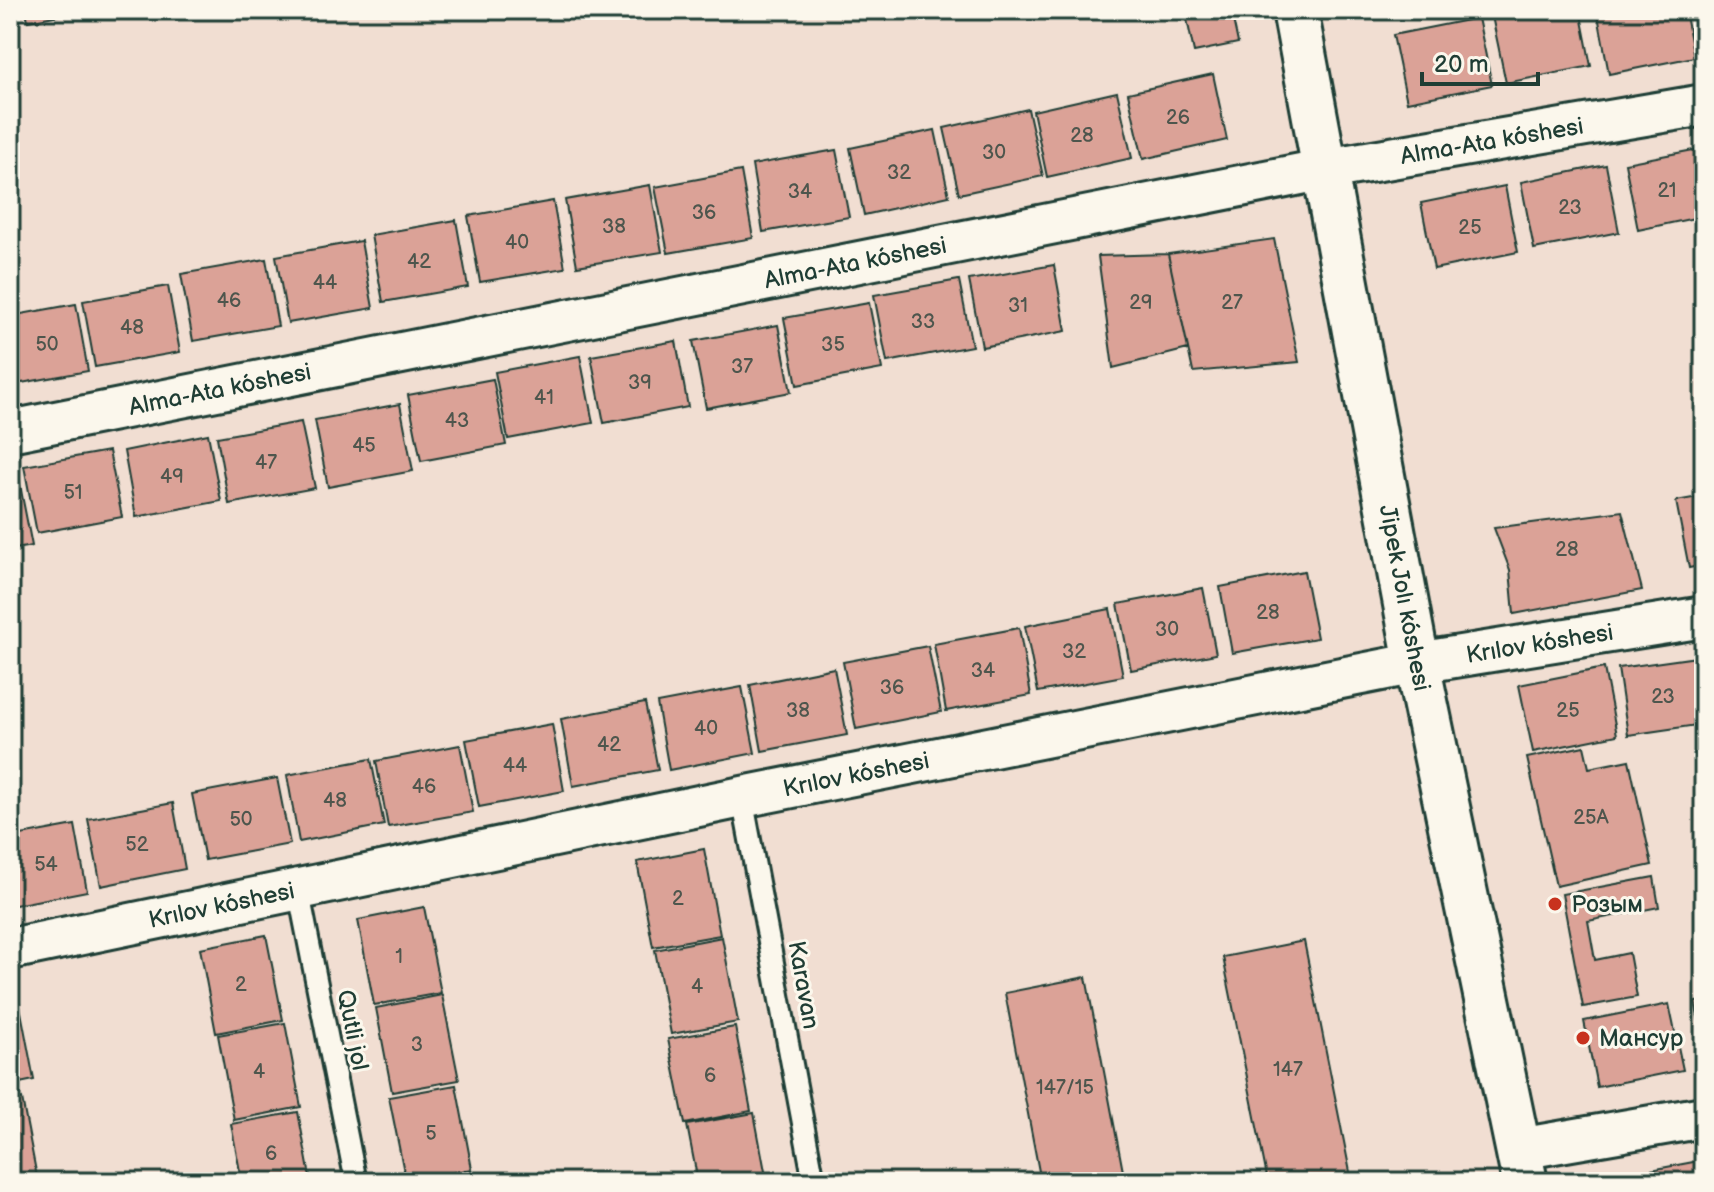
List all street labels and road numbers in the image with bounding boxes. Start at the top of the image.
street label: Alma-Ata kóshesi [1398,112,1586,171]
street label: Alma-Ata kóshesi [762,231,949,296]
street label: Alma-Ata kóshesi [126,357,314,422]
street label: Jipek Jolı kóshesi [1373,502,1436,694]
street label: Krılov kóshesi [1464,618,1615,670]
street label: Krılov kóshesi [781,746,932,804]
street label: Krılov kóshesi [146,876,297,935]
street label: Karavan [782,939,826,1031]
street label: Qutli jol [330,987,375,1073]

